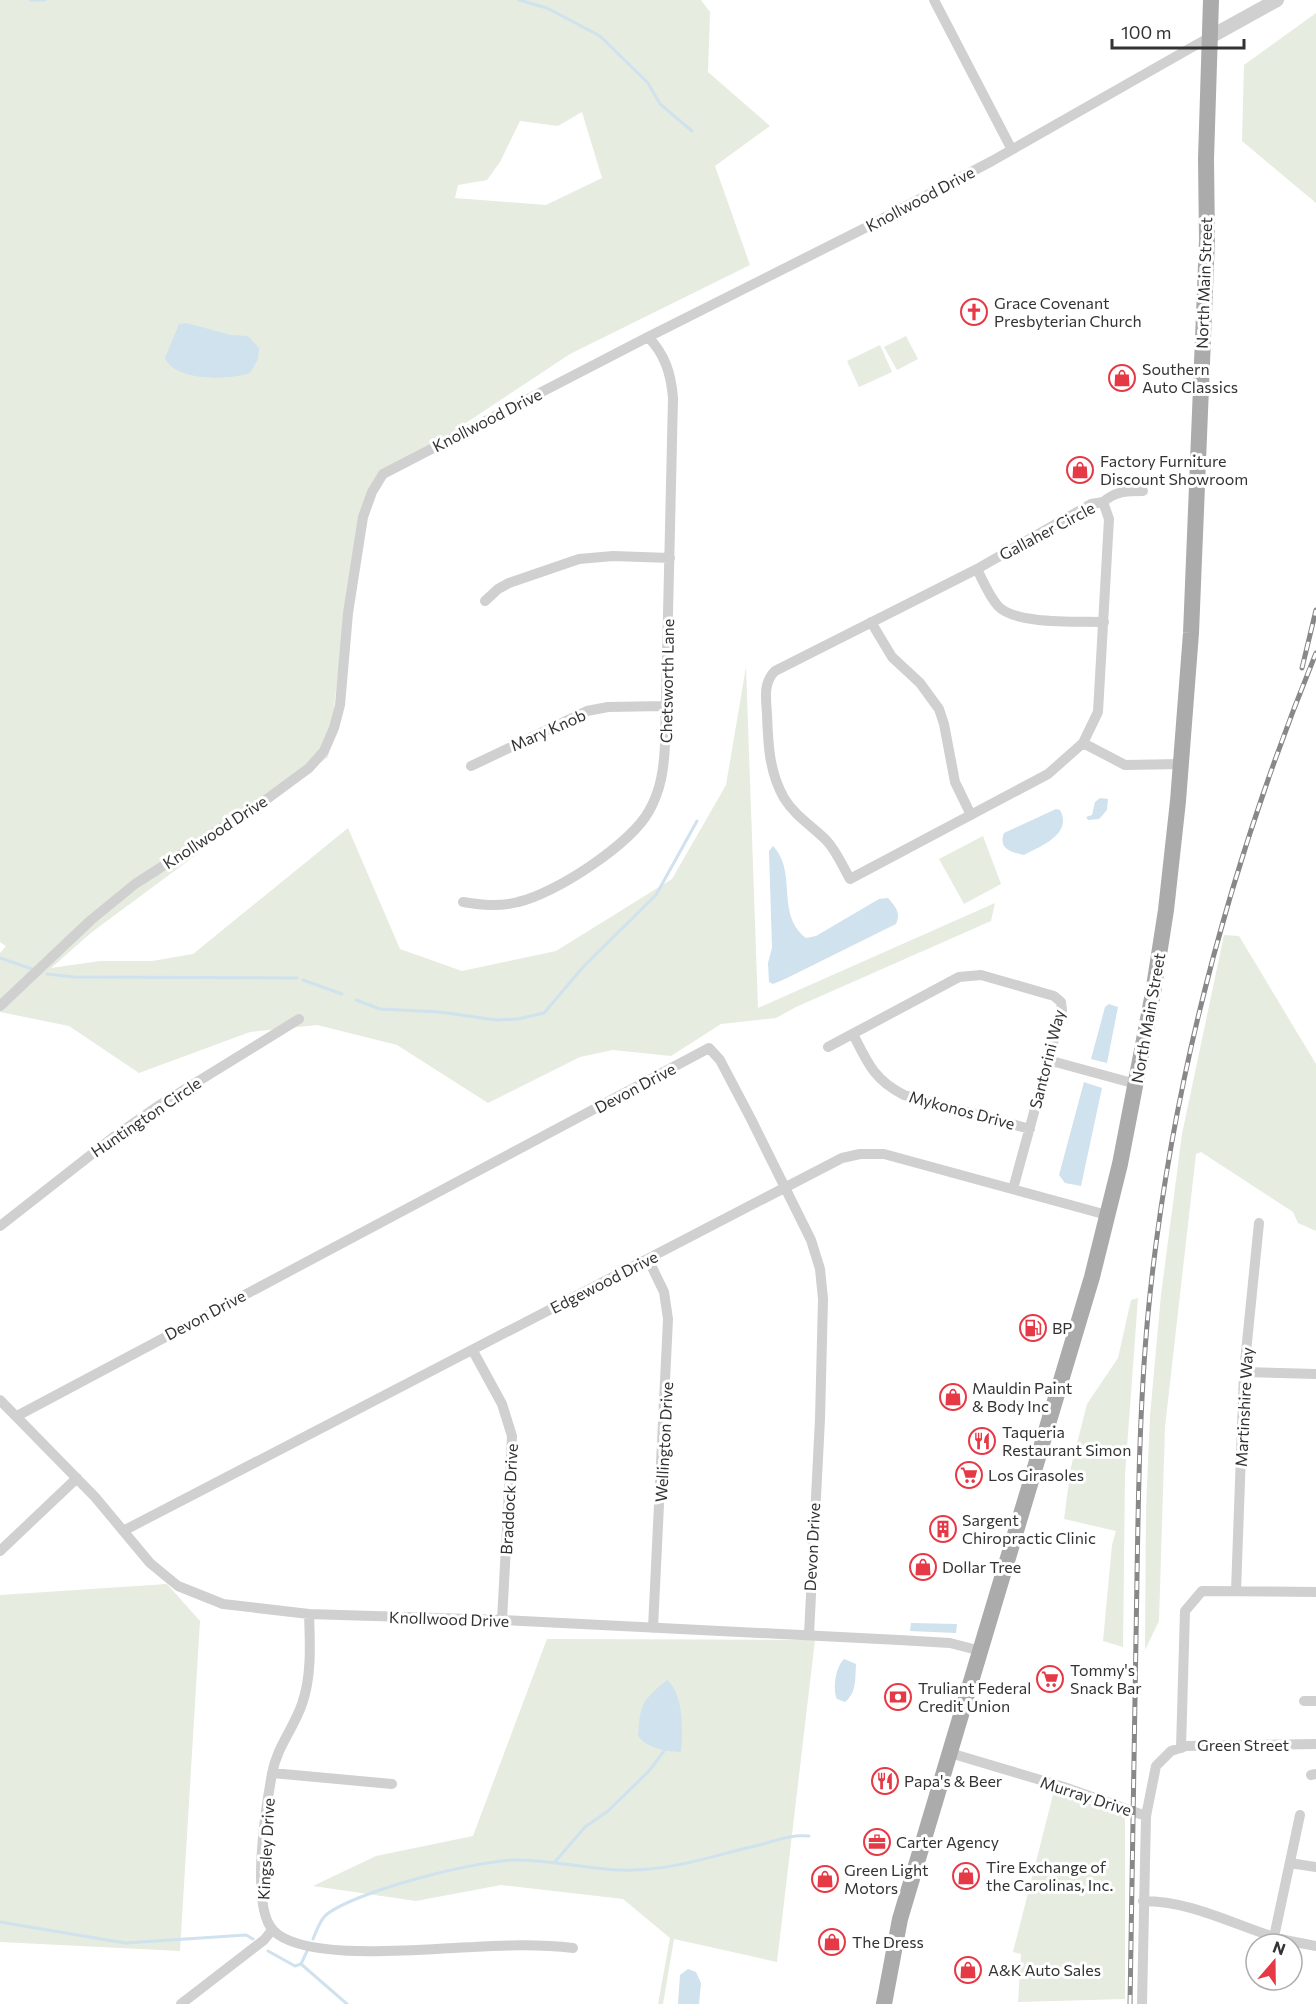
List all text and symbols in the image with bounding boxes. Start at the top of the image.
scale bar [1112,12,1244,50]
text: 100 m [1121,21,1171,43]
street label: Knollwood Drive [862,162,977,235]
street label: North Main Street [1192,216,1215,349]
place label: Grace Covenant Presbyterian Church [994,293,1142,330]
church icon: Grace Covenant Presbyterian Church [959,297,989,327]
place label: Southern Auto Classics [1142,359,1238,396]
shop icon: Southern Auto Classics [1107,363,1137,393]
street label: Knollwood Drive [429,384,545,455]
place label: Factory Furniture Discount Showroom [1100,451,1248,488]
shop icon: Factory Furniture Discount Showroom [1065,455,1095,485]
street label: Gallaher Circle [996,497,1098,564]
street label: Chetsworth Lane [656,619,677,743]
street label: Mary Knob [507,705,588,755]
street label: Knollwood Drive [159,791,270,872]
street label: North Main Street [1127,951,1168,1085]
street label: Santorini Way [1025,1007,1068,1111]
street label: Devon Drive [591,1058,678,1117]
street label: Huntington Circle [87,1073,204,1160]
street label: Mykonos Drive [907,1086,1017,1133]
street label: Edgewood Drive [547,1246,661,1317]
street label: Devon Drive [161,1285,248,1344]
fuel station icon: BP [1018,1313,1048,1343]
place label: BP [1052,1318,1072,1337]
street label: Martinshire Way [1231,1347,1256,1467]
place label: Mauldin Paint & Body Inc [972,1378,1073,1415]
street label: Wellington Drive [651,1381,676,1503]
shop icon: Mauldin Paint & Body Inc [938,1382,968,1412]
place label: Taqueria Restaurant Simon [1002,1422,1131,1459]
restaurant icon: Taqueria Restaurant Simon [967,1426,997,1456]
street label: Braddock Drive [496,1443,521,1555]
supermarket icon: Los Girasoles [954,1460,984,1490]
place label: Los Girasoles [988,1465,1084,1484]
street label: Devon Drive [800,1502,823,1592]
place label: Sargent Chiropractic Clinic [962,1510,1096,1547]
building icon: Sargent Chiropractic Clinic [928,1514,958,1544]
shop icon: Dollar Tree [908,1552,938,1582]
place label: Dollar Tree [942,1557,1021,1576]
street label: Knollwood Drive [389,1607,509,1630]
place label: Tommy's Snack Bar [1070,1660,1142,1697]
supermarket icon: Tommy's Snack Bar [1035,1664,1065,1694]
place label: Truliant Federal Credit Union [918,1678,1031,1715]
bank icon: Truliant Federal Credit Union [883,1682,913,1712]
street label: Green Street [1197,1735,1290,1754]
restaurant icon: Papa's & Beer [870,1766,900,1796]
place label: Papa's & Beer [904,1771,1003,1790]
street label: Murray Drive [1038,1772,1134,1819]
street label: Kingsley Drive [253,1797,278,1901]
office icon: Carter Agency [862,1827,892,1857]
place label: Carter Agency [896,1832,999,1851]
place label: Tire Exchange of the Carolinas, Inc. [986,1857,1113,1894]
place label: Green Light Motors [844,1860,929,1897]
shop icon: Tire Exchange of the Carolinas, Inc. [951,1861,981,1891]
shop icon: Green Light Motors [810,1864,840,1894]
shop icon: The Dress [817,1927,847,1957]
place label: The Dress [852,1932,924,1951]
north arrow [1244,1932,1304,1992]
text: N [1270,1936,1288,1958]
shop icon: A&K Auto Sales [953,1955,983,1985]
place label: A&K Auto Sales [988,1960,1101,1979]

